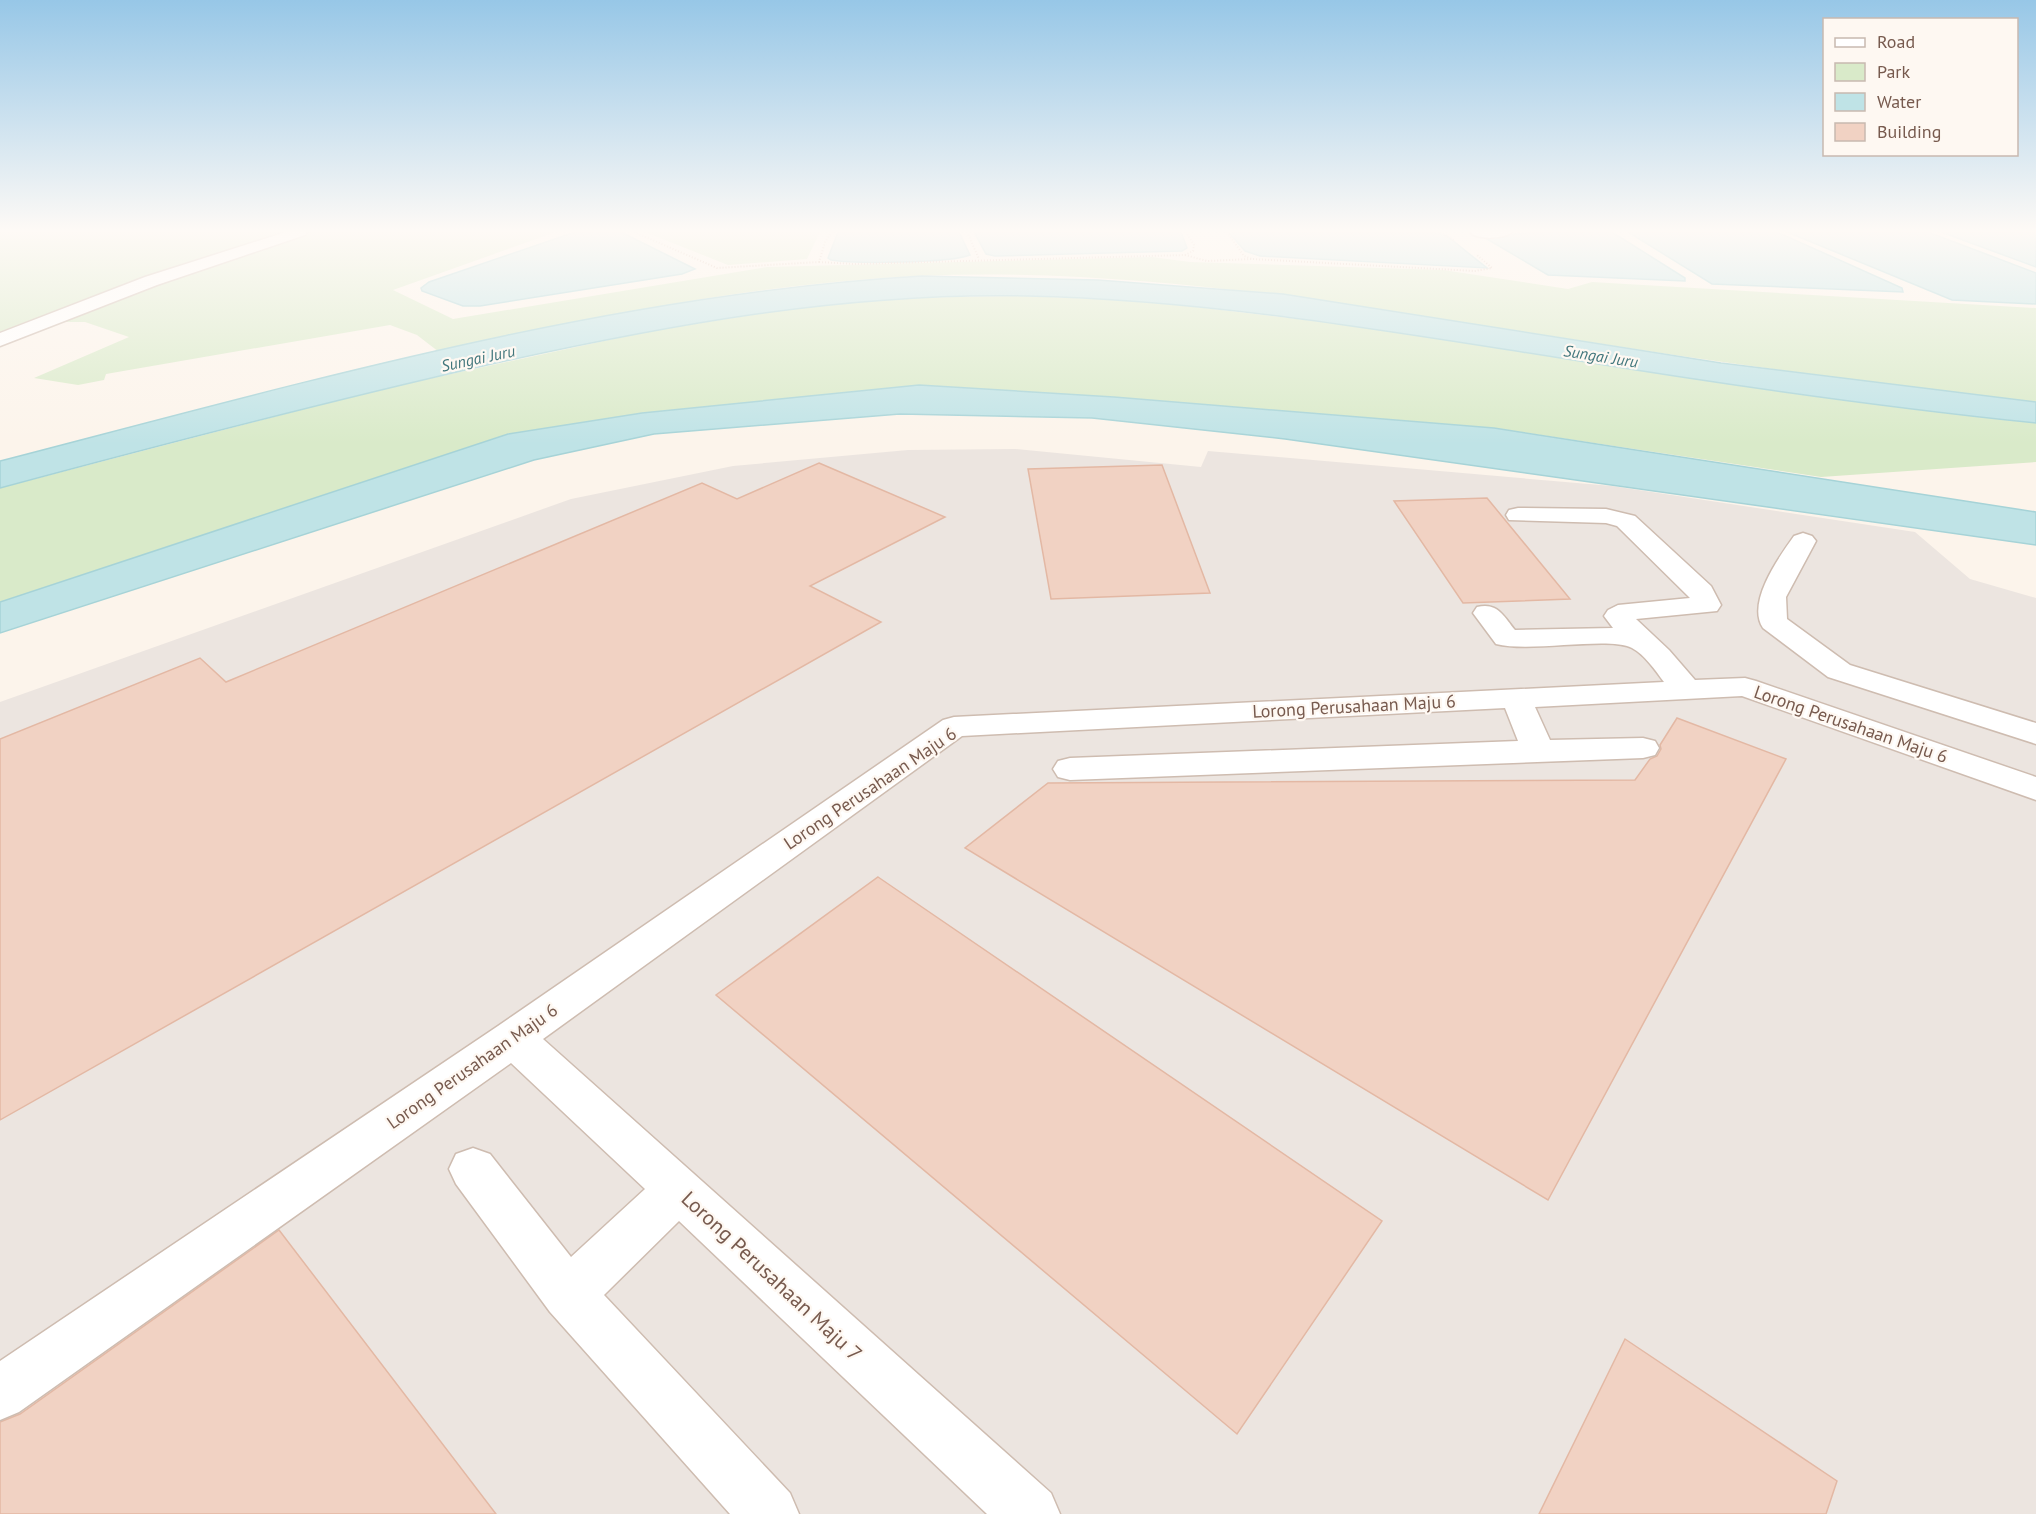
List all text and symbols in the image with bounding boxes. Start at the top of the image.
legend [1823,18,2018,156]
text: Road [1877,30,1915,53]
text: Park [1877,60,1910,83]
text: Water [1877,90,1921,113]
text: Building [1877,120,1941,143]
water label: Sungai Juru [439,340,517,376]
water label: Sungai Juru [1562,340,1640,372]
street label: Lorong Perusahaan Maju 6 [1751,680,1951,768]
street label: Lorong Perusahaan Maju 6 [1252,689,1456,723]
street label: Lorong Perusahaan Maju 6 [779,722,961,854]
street label: Lorong Perusahaan Maju 6 [382,998,562,1134]
street label: Lorong Perusahaan Maju 7 [676,1185,868,1367]

